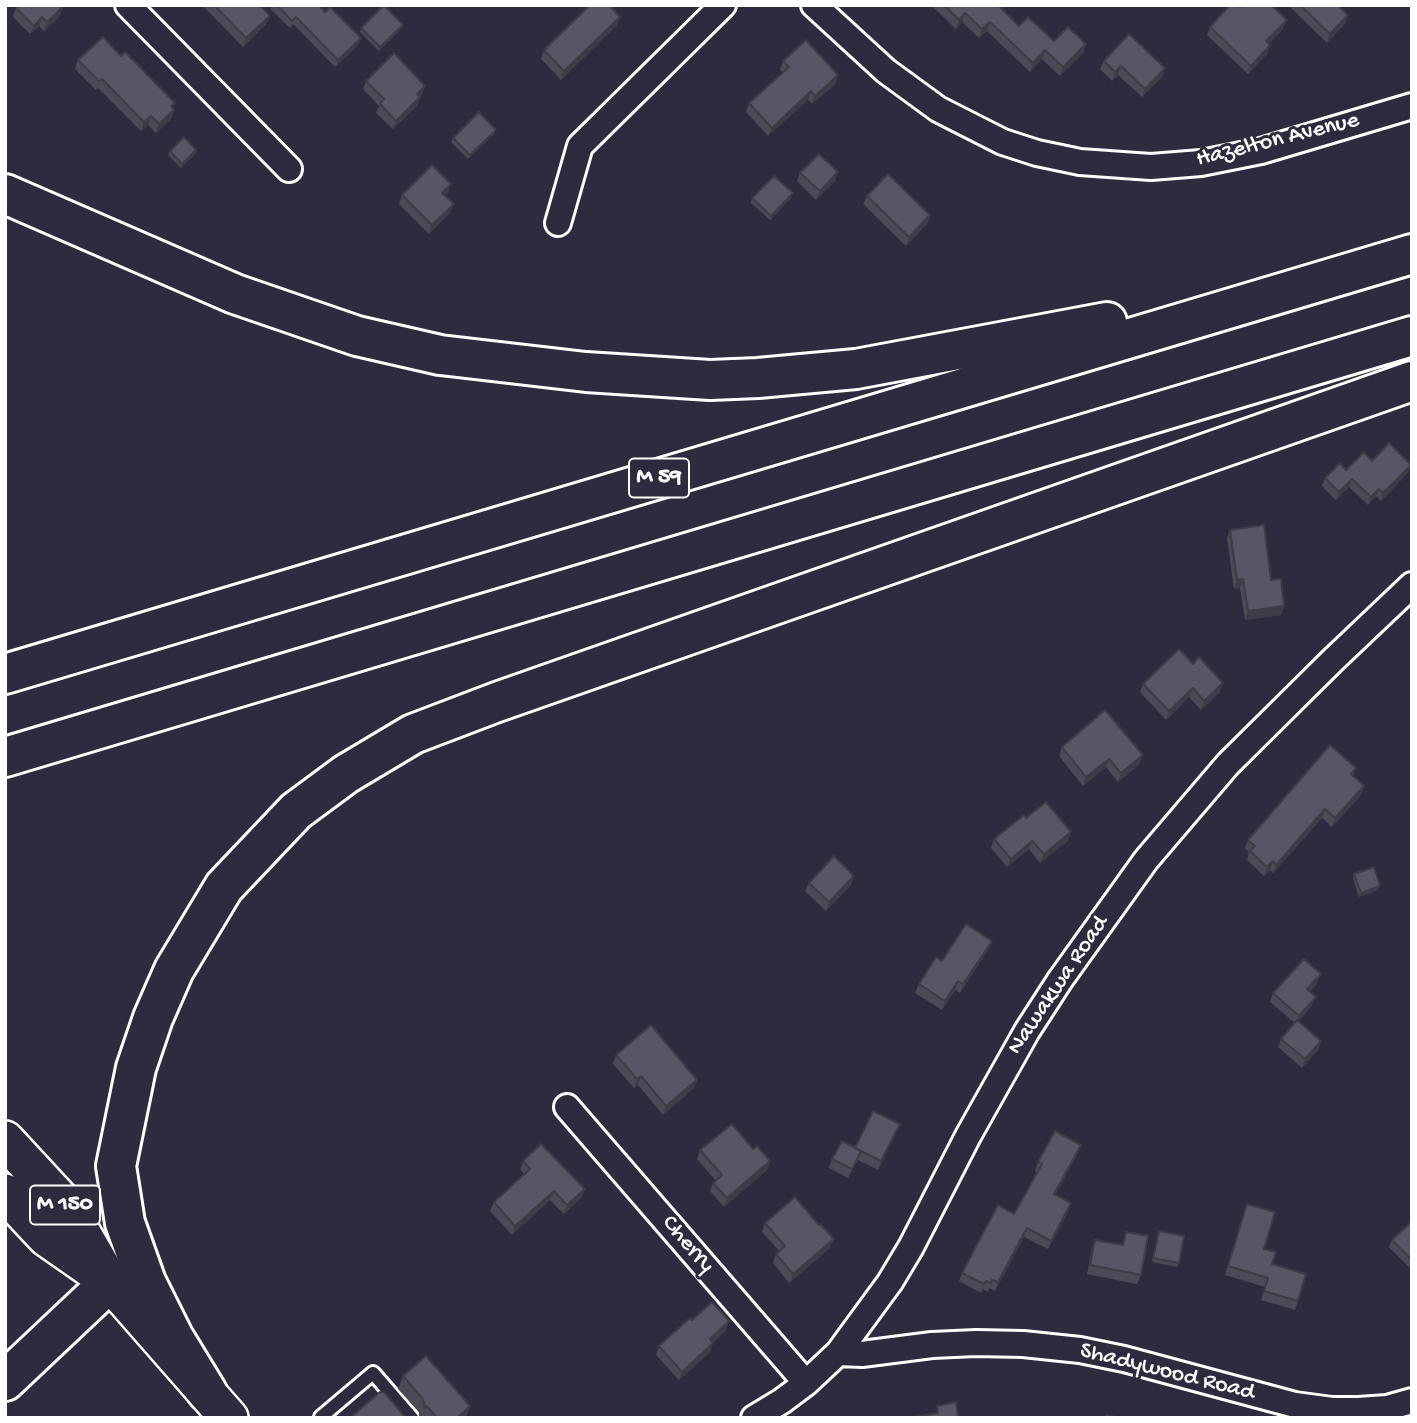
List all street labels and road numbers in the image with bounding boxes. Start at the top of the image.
street label: Hazelton Avenue [1194,107,1362,175]
road number: M 59 [629,458,689,498]
street label: Nawakwa Road [1002,911,1116,1061]
road number: M 150 [30,1186,100,1224]
street label: Cherry [654,1210,720,1280]
street label: Shadywood Road [1077,1337,1257,1409]

